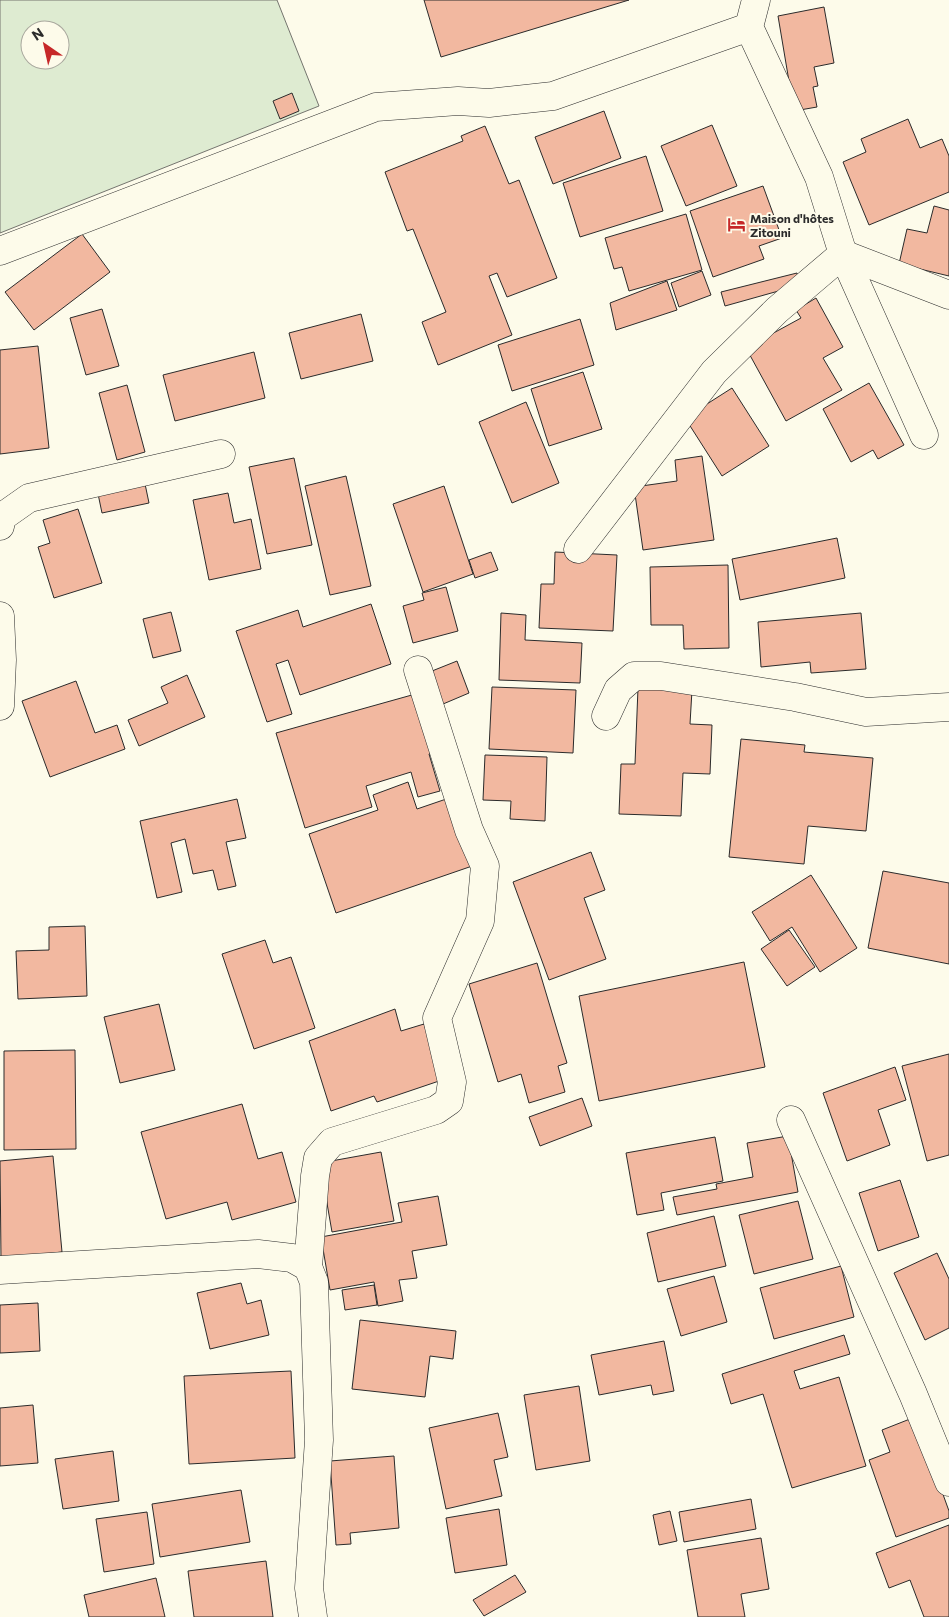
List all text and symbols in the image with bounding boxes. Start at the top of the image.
north arrow [20,20,70,70]
text: N [28,24,47,44]
place label: Maison d'hôtes Zitouni [750,211,834,239]
hotel icon: Maison d'hôtes Zitouni [726,215,746,235]

